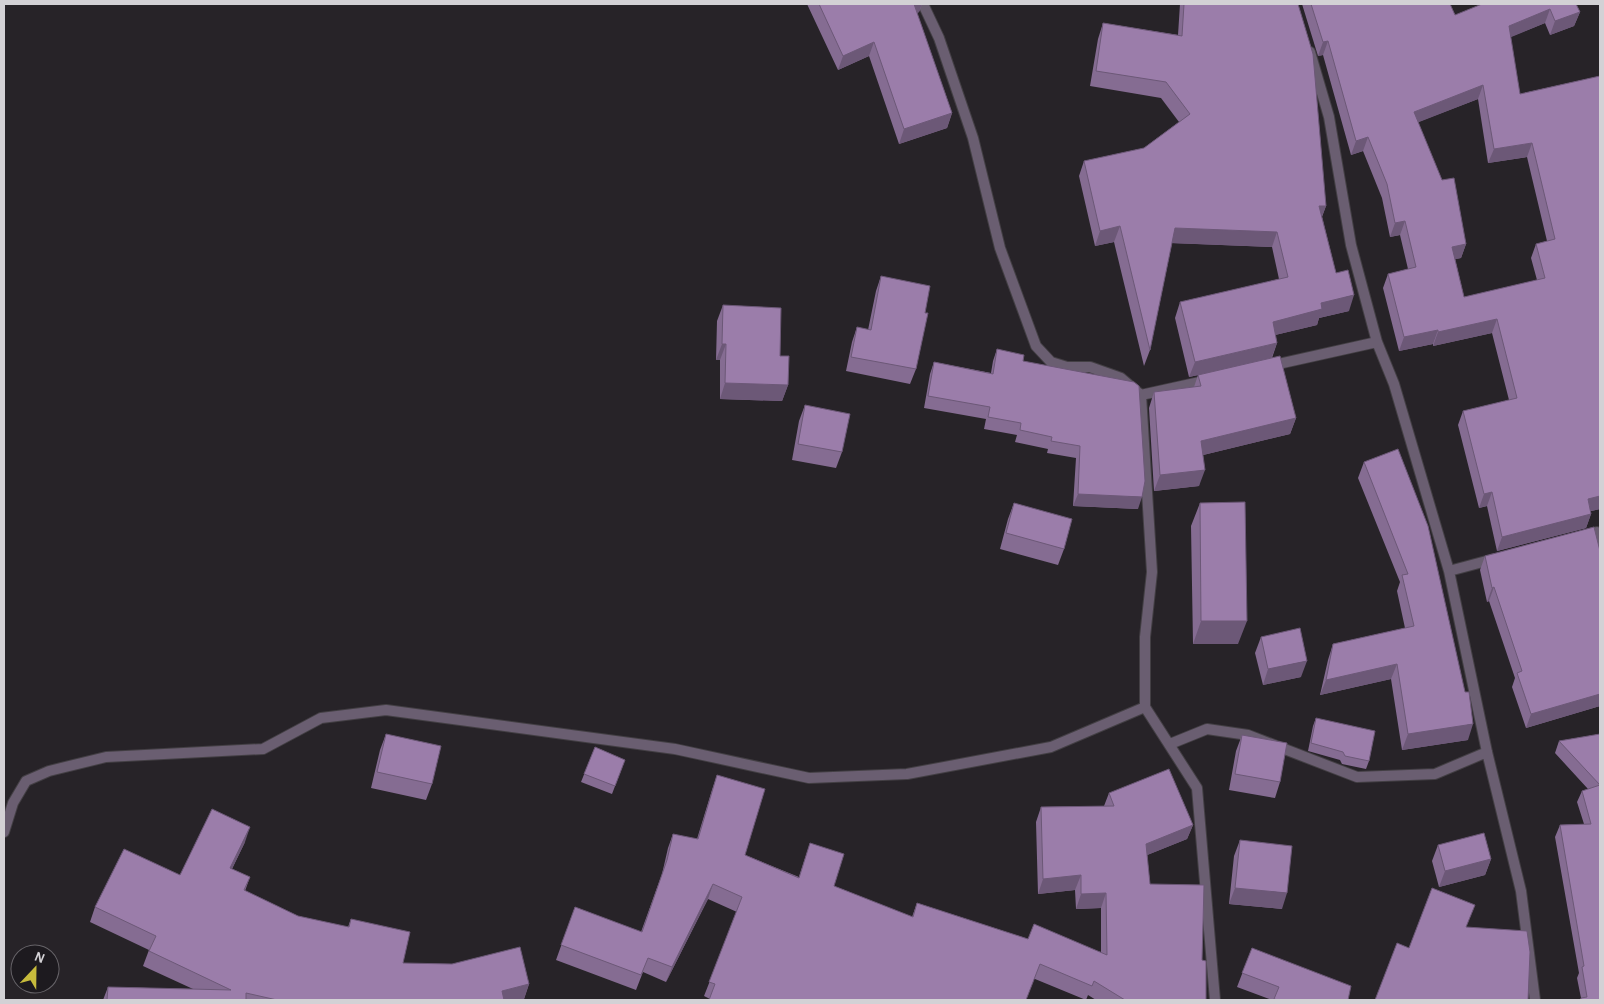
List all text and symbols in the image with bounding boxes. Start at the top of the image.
north arrow [10,944,60,994]
text: N [32,950,47,966]

